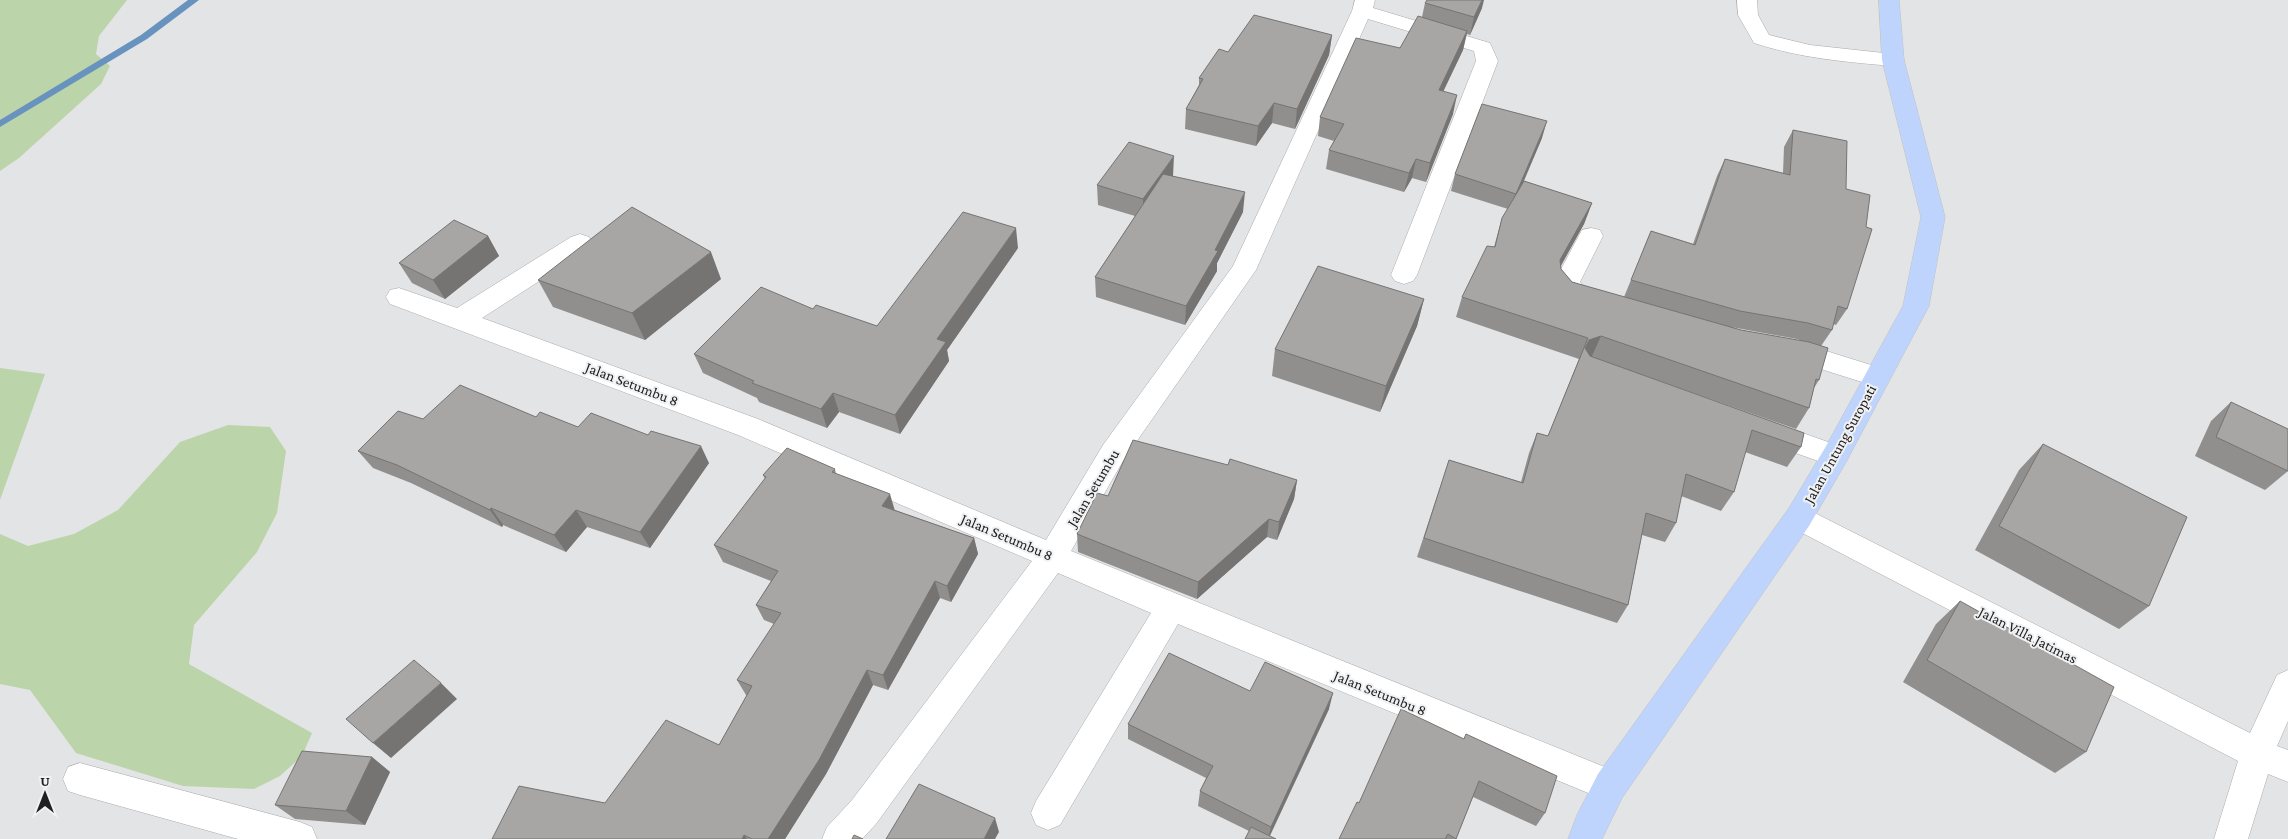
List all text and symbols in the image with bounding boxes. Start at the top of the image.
street label: Jalan Setumbu 8 [581,358,681,410]
street label: Jalan Untung Suropati [1800,382,1880,508]
street label: Jalan Setumbu [1063,446,1123,532]
street label: Jalan Setumbu 8 [956,510,1055,564]
street label: Jalan Villa Jatimas [1974,602,2080,668]
street label: Jalan Setumbu 8 [1329,666,1429,720]
north arrow [20,769,70,819]
text: U [40,773,50,789]

